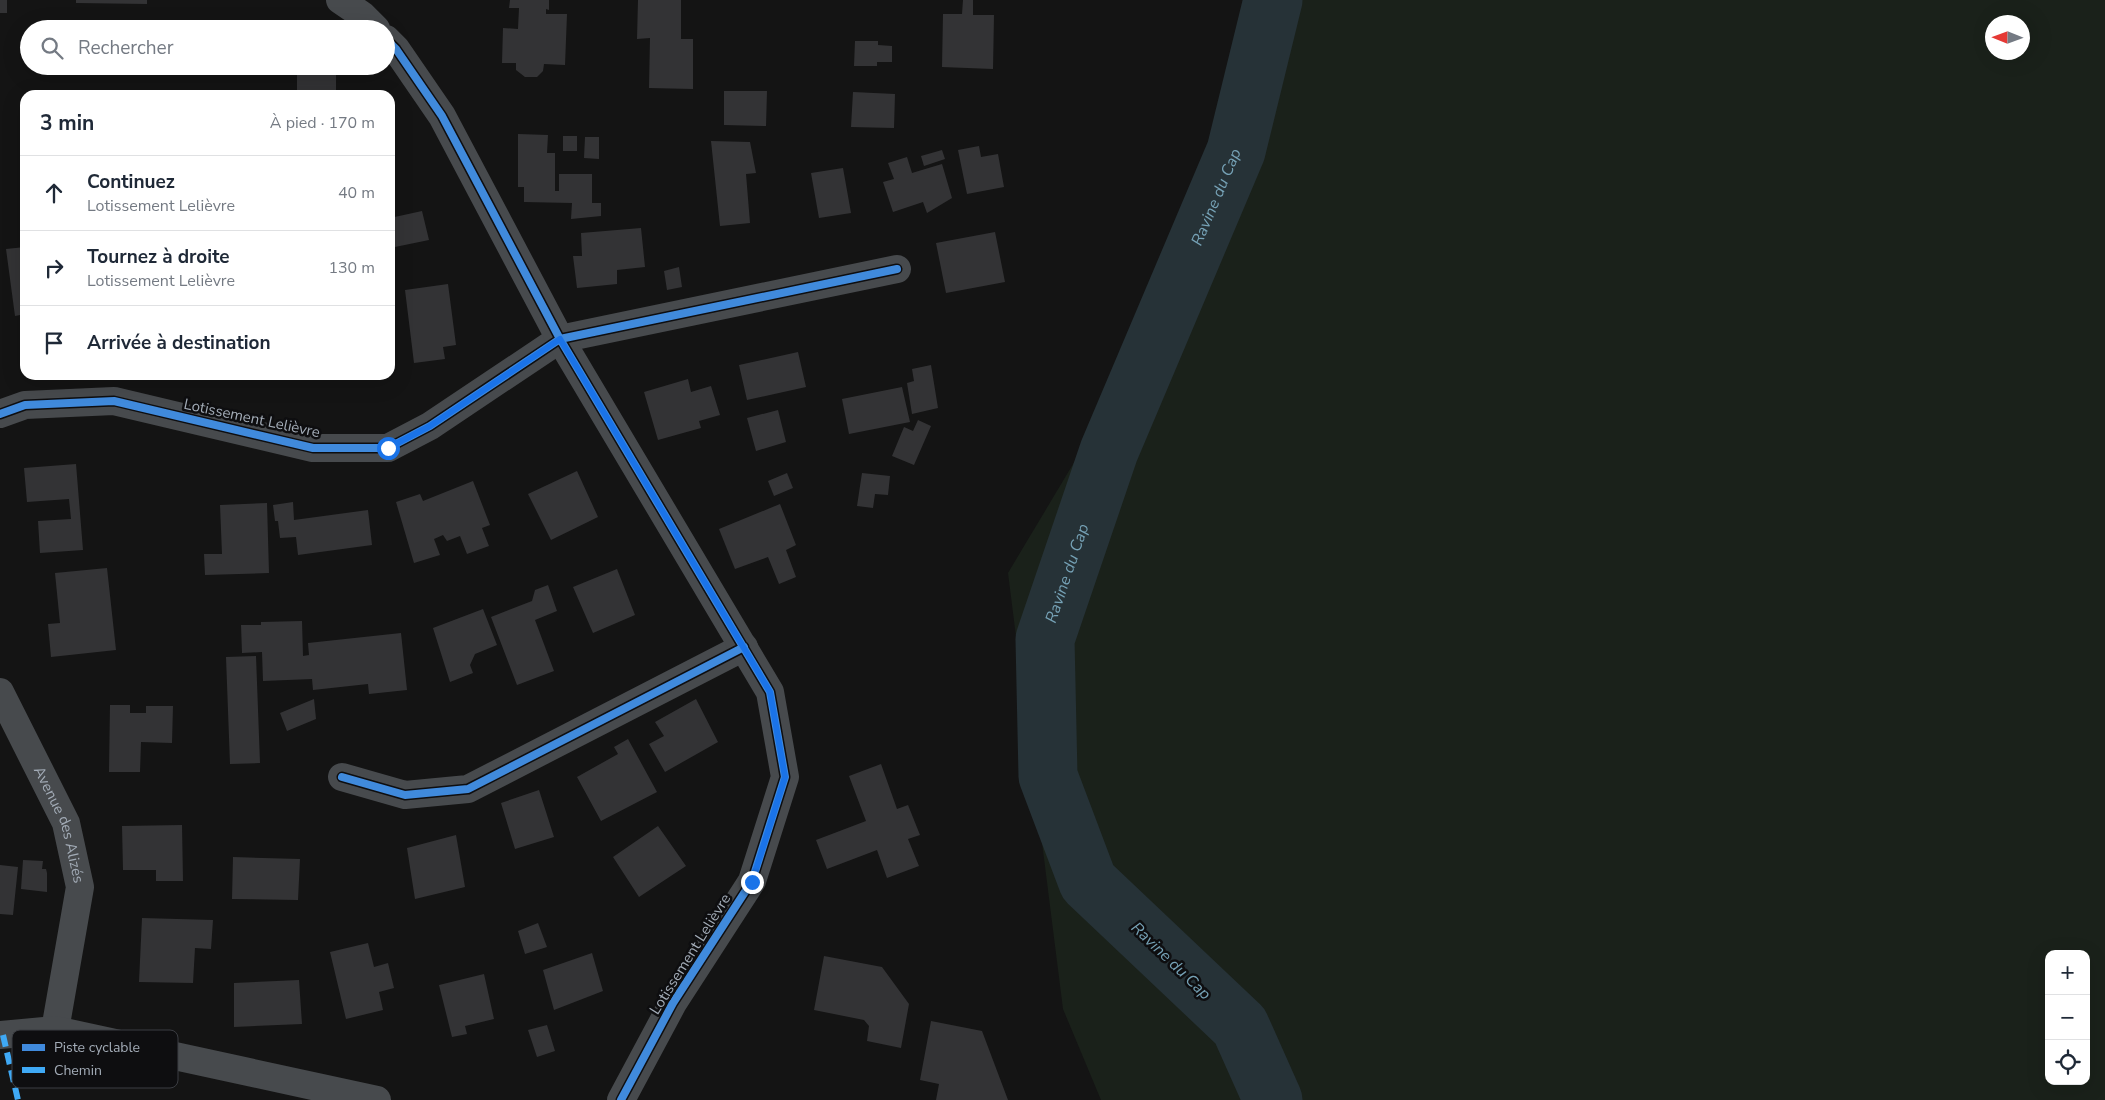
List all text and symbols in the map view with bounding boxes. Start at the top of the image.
north arrow [1985,15,2030,60]
search box [20,20,395,75]
icon: search [38,34,66,62]
text: Rechercher [78,35,173,61]
text: 3 min [40,109,94,137]
text: À pied · 170 m [270,112,375,134]
water label: Ravine du Cap [1186,145,1247,249]
text: Continuez [87,169,175,195]
icon: ahead [40,179,68,207]
text: 40 m [338,182,375,204]
text: Lotissement Lelièvre [87,195,235,217]
text: Tournez à droite [87,244,230,270]
icon: right [40,254,68,282]
text: 130 m [328,257,375,279]
text: Lotissement Lelièvre [87,270,235,292]
icon: arrive [40,329,68,357]
text: Arrivée à destination [87,330,271,356]
street label: Lotissement Lelièvre [182,394,322,442]
route start [377,437,400,460]
water label: Ravine du Cap [1040,521,1094,626]
street label: Avenue des Alizés [29,763,89,885]
route end [741,871,764,894]
street label: Lotissement Lelièvre [645,890,735,1018]
water label: Ravine du Cap [1126,917,1216,1005]
map controls [2045,950,2090,1085]
button: + [2045,950,2090,995]
button: − [2045,995,2090,1040]
legend [12,1030,178,1088]
text: Piste cyclable [54,1038,140,1057]
button: locate [2045,1040,2090,1085]
text: Chemin [54,1061,102,1080]

